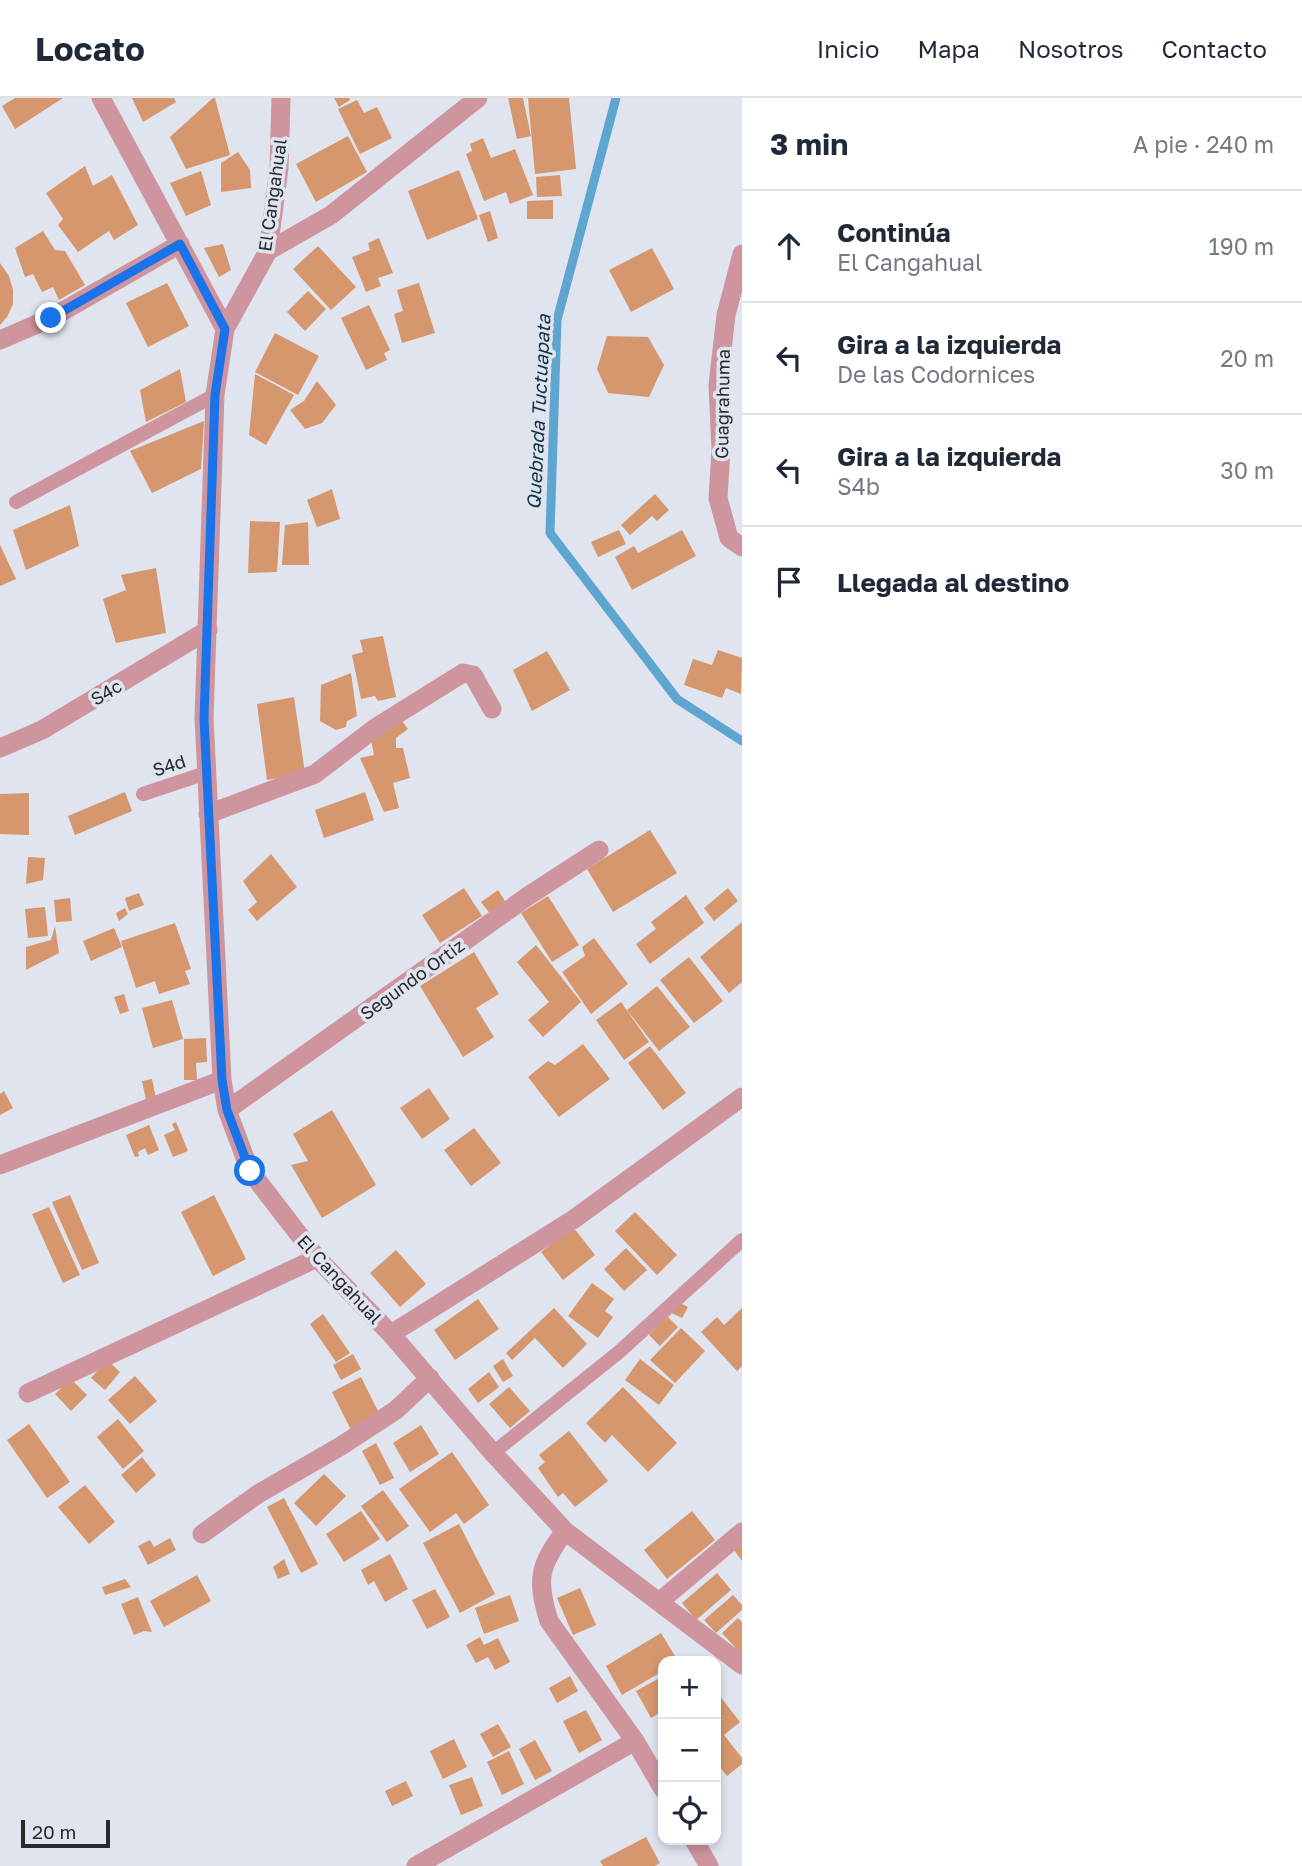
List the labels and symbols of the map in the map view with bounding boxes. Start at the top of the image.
street label: El Cangahual [253,137,291,253]
route end [35,302,66,333]
water label: Quebrada Tuctuapata [521,312,555,510]
street label: Guagrahuma [710,349,734,459]
street label: S4c [86,674,126,710]
street label: S4d [150,749,188,781]
street label: Segundo Ortiz [356,934,468,1024]
route start [234,1155,265,1186]
street label: El Cangahual [293,1230,387,1328]
scale bar [21,1817,110,1849]

